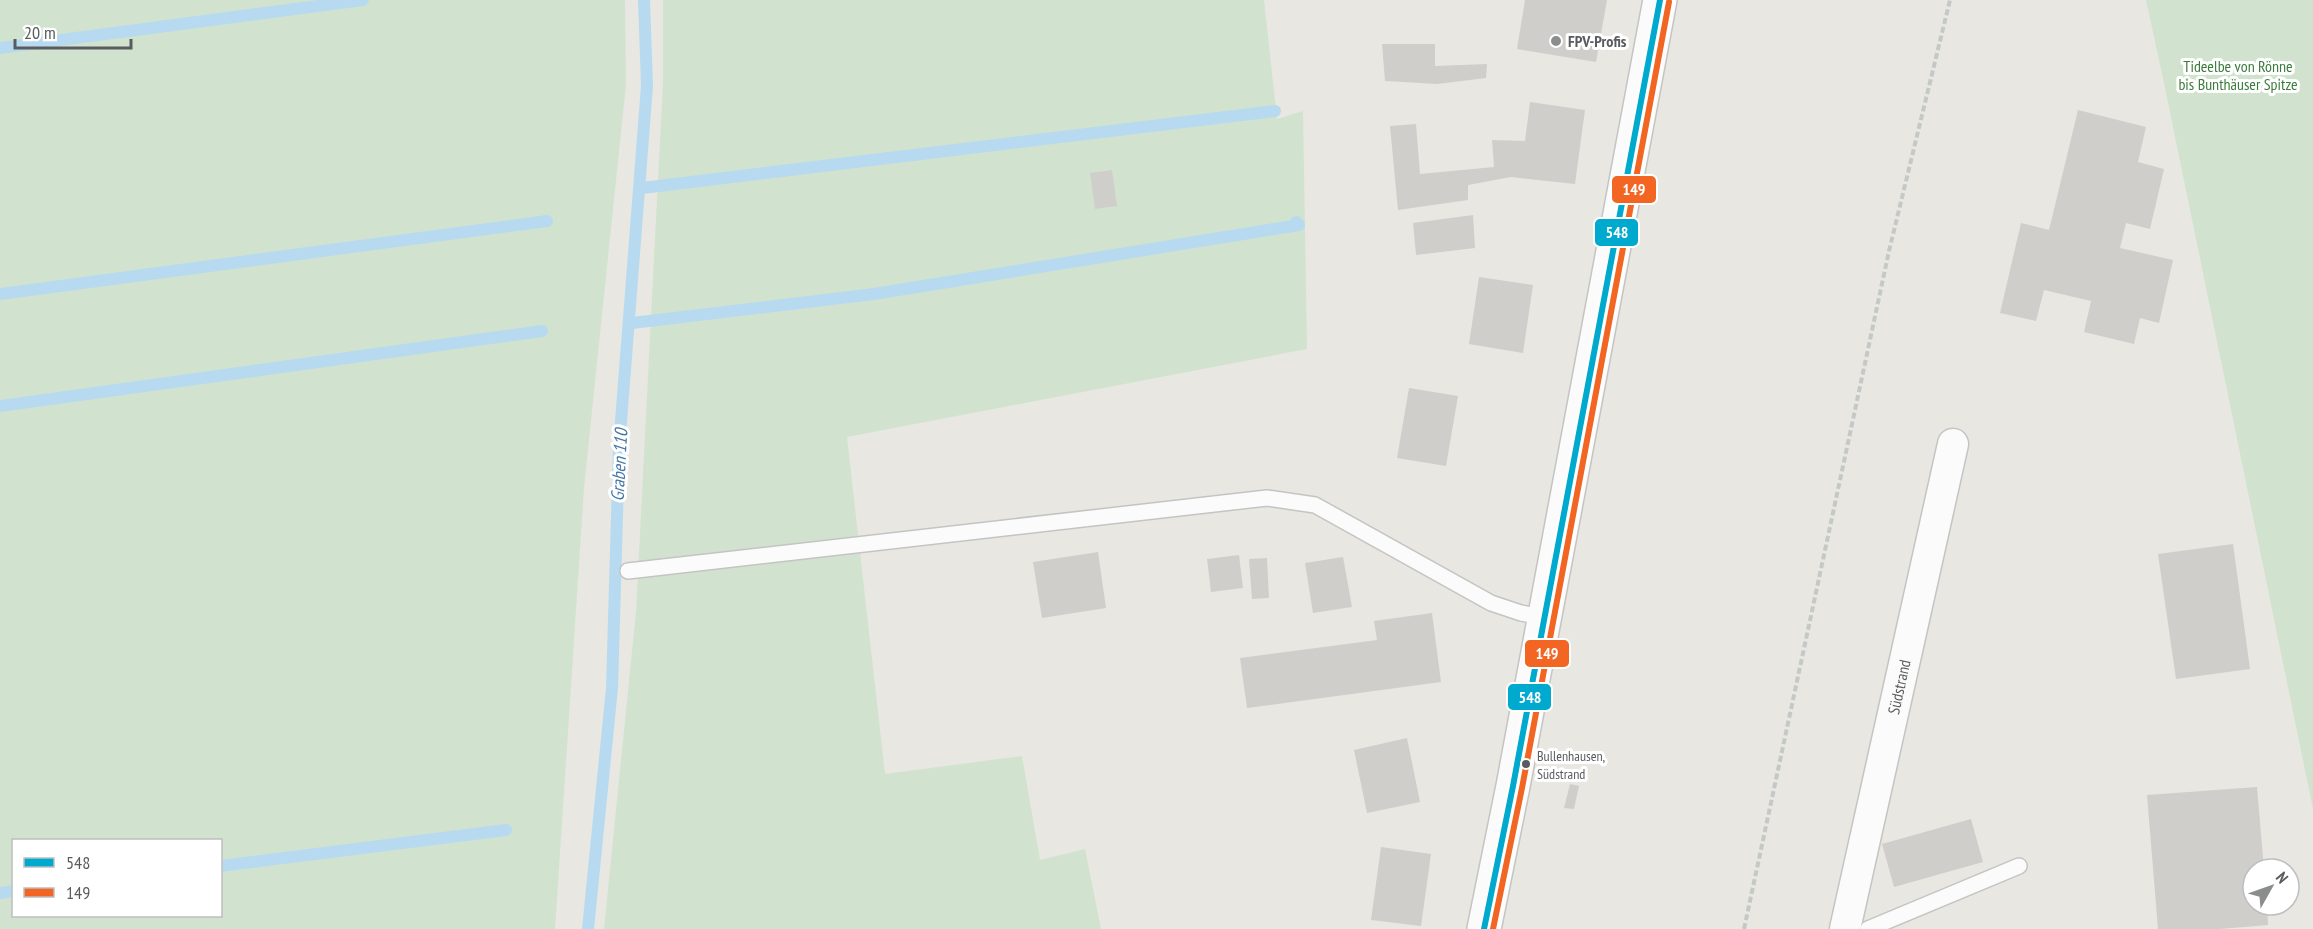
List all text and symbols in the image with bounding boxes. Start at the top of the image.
scale bar [15,12,130,50]
text: 20 m [24,21,56,44]
place label: FPV-Profis [1568,31,1627,51]
marker: FPV-Profis [1549,34,1563,48]
park label: Tideelbe von Rönne bis Bunthäuser Spitze [2178,56,2298,94]
line badge: 149 [1611,175,1657,204]
text: 149 [1623,179,1645,199]
line badge: 548 [1594,218,1639,247]
text: 548 [1606,222,1628,242]
water label: Graben 110 [606,426,632,502]
line badge: 149 [1524,639,1570,668]
text: 149 [1536,643,1558,663]
street label: Südstrand [1883,658,1915,716]
line badge: 548 [1507,683,1552,711]
text: 548 [1519,687,1541,707]
place label: Bullenhausen, Südstrand [1537,747,1606,783]
marker: Bullenhausen, Südstrand [1520,758,1532,770]
legend [12,839,222,917]
text: 548 [66,851,90,874]
north arrow [2241,857,2301,917]
text: N [2272,868,2293,887]
text: 149 [66,881,90,904]

